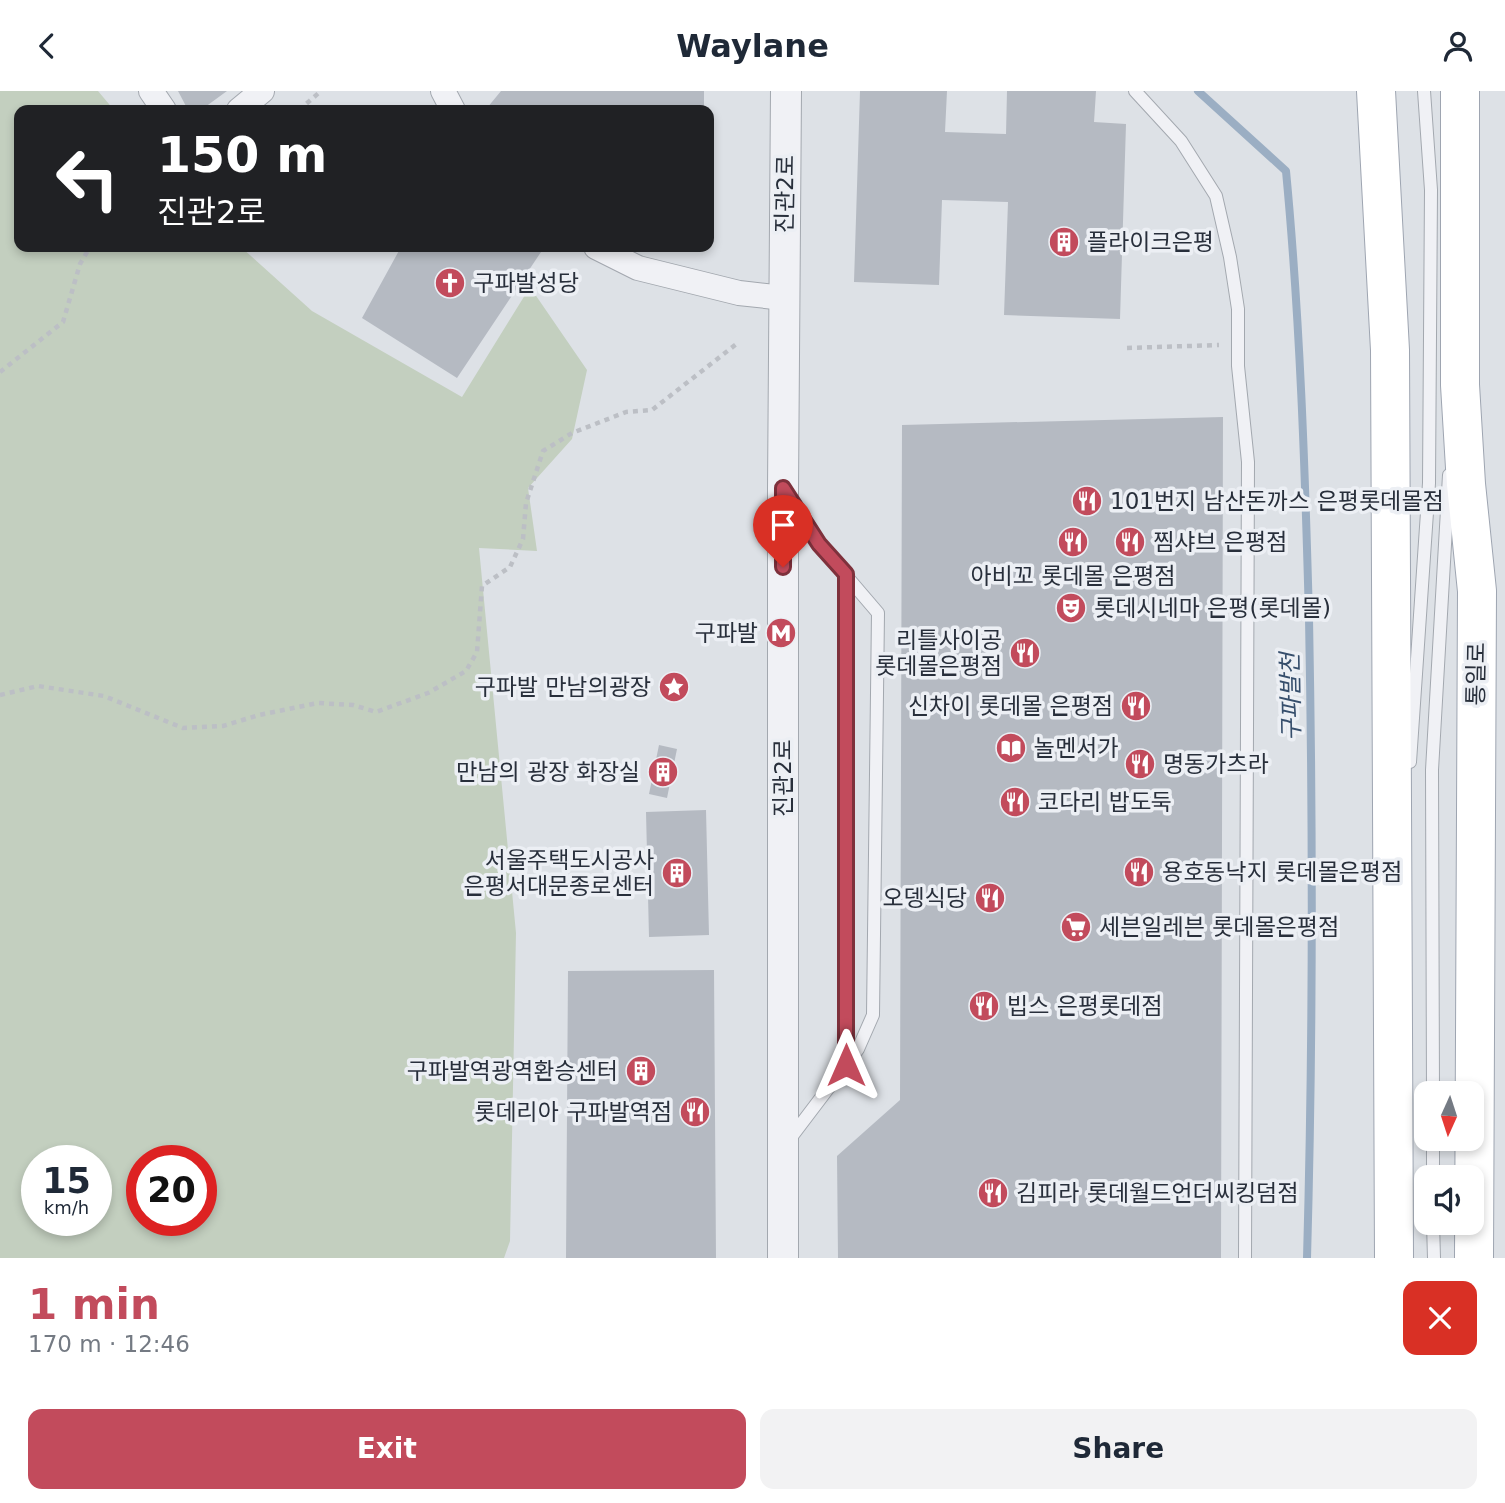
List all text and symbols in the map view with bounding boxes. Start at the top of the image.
icon: back [28,27,66,65]
text: Waylane [676,27,829,65]
icon: person [1439,27,1477,65]
text: 150 m [157,127,327,184]
icon: left [42,133,133,224]
street label: 진관2로 [771,155,799,233]
text: 진관2로 [157,193,266,231]
building icon: 플라이크은평 [1047,225,1081,259]
place label: 플라이크은평 [1087,229,1214,255]
church icon: 구파발성당 [433,266,467,300]
place label: 구파발성당 [473,270,579,296]
restaurant icon: 101번지 남산돈까스 은평롯데몰점 [1070,484,1104,518]
place label: 101번지 남산돈까스 은평롯데몰점 [1110,488,1444,514]
pin [753,495,813,567]
icon: arrive [764,506,802,544]
restaurant icon: 아비꼬 롯데몰 은평점 [1056,525,1090,559]
restaurant icon: 찜샤브 은평점 [1113,525,1147,559]
place label: 찜샤브 은평점 [1153,529,1287,555]
place label: 아비꼬 롯데몰 은평점 [970,563,1176,589]
theatre icon: 롯데시네마 은평(롯데몰) [1054,591,1088,625]
place label: 롯데시네마 은평(롯데몰) [1094,595,1331,621]
metro station icon: 구파발 [764,616,798,650]
place label: 구파발 [695,620,758,646]
place label: 리틀사이공 롯데몰은평점 [875,627,1002,679]
restaurant icon: 리틀사이공 롯데몰은평점 [1008,636,1042,670]
street label: 통일로 [1462,642,1490,706]
water label: 구파발천 [1276,650,1306,741]
place icon: 구파발 만남의광장 [657,670,691,704]
place label: 구파발 만남의광장 [474,674,651,700]
restaurant icon: 신차이 롯데몰 은평점 [1119,689,1153,723]
place label: 신차이 롯데몰 은평점 [908,693,1113,719]
library icon: 놀멘서가 [994,731,1028,765]
place label: 놀멘서가 [1034,735,1119,761]
street label: 진관2로 [770,739,796,817]
restaurant icon: 명동가츠라 [1123,747,1157,781]
place label: 명동가츠라 [1163,751,1269,777]
building icon: 만남의 광장 화장실 [646,755,680,789]
place label: 만남의 광장 화장실 [456,759,640,785]
restaurant icon: 코다리 밥도둑 [998,785,1032,819]
place label: 코다리 밥도둑 [1038,789,1172,815]
place label: 서울주택도시공사 은평서대문종로센터 [464,847,654,899]
restaurant icon: 용호동낙지 롯데몰은평점 [1122,855,1156,889]
building icon: 서울주택도시공사 은평서대문종로센터 [660,856,694,890]
place label: 용호동낙지 롯데몰은평점 [1162,859,1402,885]
restaurant icon: 오뎅식당 [973,881,1007,915]
place label: 오뎅식당 [882,885,967,911]
supermarket icon: 세븐일레븐 롯데몰은평점 [1059,910,1093,944]
place label: 세븐일레븐 롯데몰은평점 [1099,914,1339,940]
restaurant icon: 빕스 은평롯데점 [967,989,1001,1023]
place label: 빕스 은평롯데점 [1007,993,1162,1019]
position arrow [809,1028,883,1102]
building icon: 구파발역광역환승센터 [624,1054,658,1088]
place label: 구파발역광역환승센터 [406,1058,618,1084]
north arrow [1414,1081,1484,1151]
map controls [1414,1081,1484,1235]
restaurant icon: 롯데리아 구파발역점 [678,1095,712,1129]
place label: 롯데리아 구파발역점 [474,1099,672,1125]
speed limit sign: 20 [126,1145,217,1236]
text: 15 [42,1161,91,1201]
button: sound [1414,1165,1484,1235]
restaurant icon: 김피라 롯데월드언더씨킹덤점 [976,1176,1010,1210]
place label: 김피라 롯데월드언더씨킹덤점 [1016,1180,1298,1206]
text: km/h [44,1197,89,1218]
text: 1 min [28,1280,160,1329]
button: close [1403,1281,1477,1355]
text: 170 m · 12:46 [28,1331,190,1357]
button: Exit [28,1409,746,1489]
button: Share [760,1409,1477,1489]

